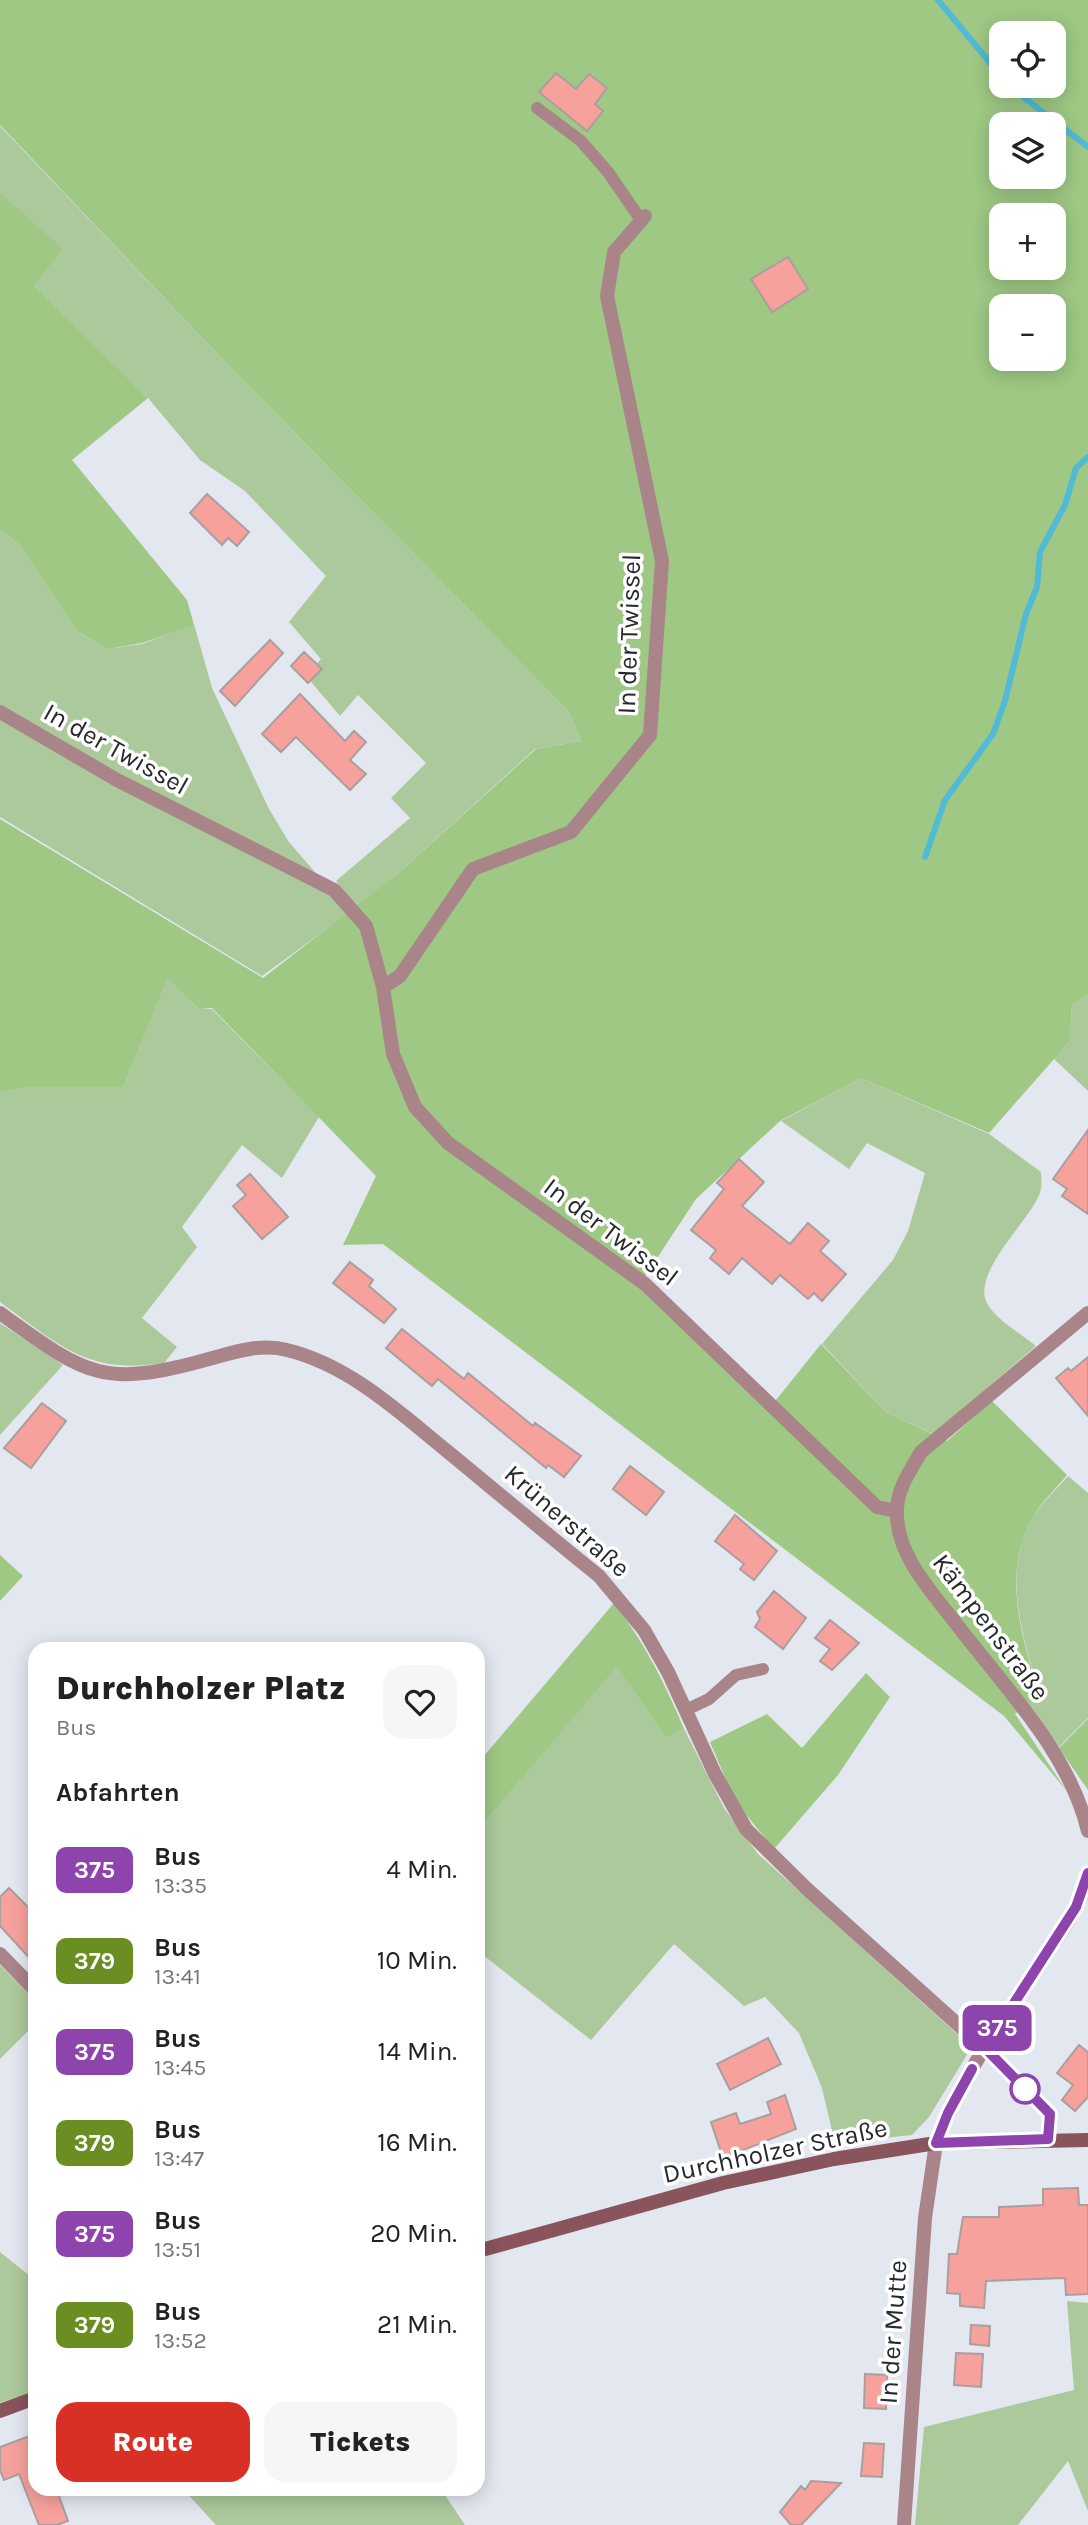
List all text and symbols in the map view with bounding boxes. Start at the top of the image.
map controls [989,21,1066,371]
button: locate [989,21,1066,98]
button: layers [989,112,1066,189]
button: + [989,203,1066,280]
button: − [989,294,1066,371]
street label: In der Twissel [611,553,647,715]
street label: In der Twissel [38,697,194,801]
street label: In der Twissel [538,1171,684,1293]
street label: Krünerstraße [498,1458,636,1584]
street label: Kämpenstraße [926,1548,1056,1706]
button: heart [383,1665,457,1739]
text: Durchholzer Platz [56,1669,346,1707]
text: Bus [56,1714,96,1741]
text: Abfahrten [56,1777,180,1808]
text: Bus [154,1841,201,1872]
text: 4 Min. [386,1854,457,1885]
text: 375 [74,1856,115,1884]
text: 13:35 [154,1872,207,1899]
text: Bus [154,1932,201,1963]
text: 10 Min. [377,1945,457,1976]
text: 379 [74,1947,115,1975]
text: 13:41 [154,1963,201,1990]
line badge: 375 [957,2005,1037,2051]
text: 375 [977,2014,1017,2042]
text: Bus [154,2023,201,2054]
text: 14 Min. [378,2036,457,2067]
text: 375 [74,2038,115,2066]
text: 13:45 [154,2054,206,2081]
unlabelled marker [1010,2074,1040,2104]
street label: Durchholzer Straße [660,2112,890,2190]
text: Bus [154,2114,201,2145]
text: 16 Min. [377,2127,457,2158]
text: 379 [74,2129,115,2157]
text: 13:47 [154,2145,204,2172]
text: Bus [154,2205,201,2236]
text: 20 Min. [370,2218,457,2249]
text: 375 [74,2220,115,2248]
text: 13:51 [154,2236,201,2263]
street label: In der Mutte [873,2259,913,2405]
text: Bus [154,2296,201,2327]
text: 21 Min. [377,2309,457,2340]
text: 379 [74,2311,115,2339]
text: 13:52 [154,2327,207,2354]
button: Route [56,2402,250,2482]
button: Tickets [264,2402,457,2482]

